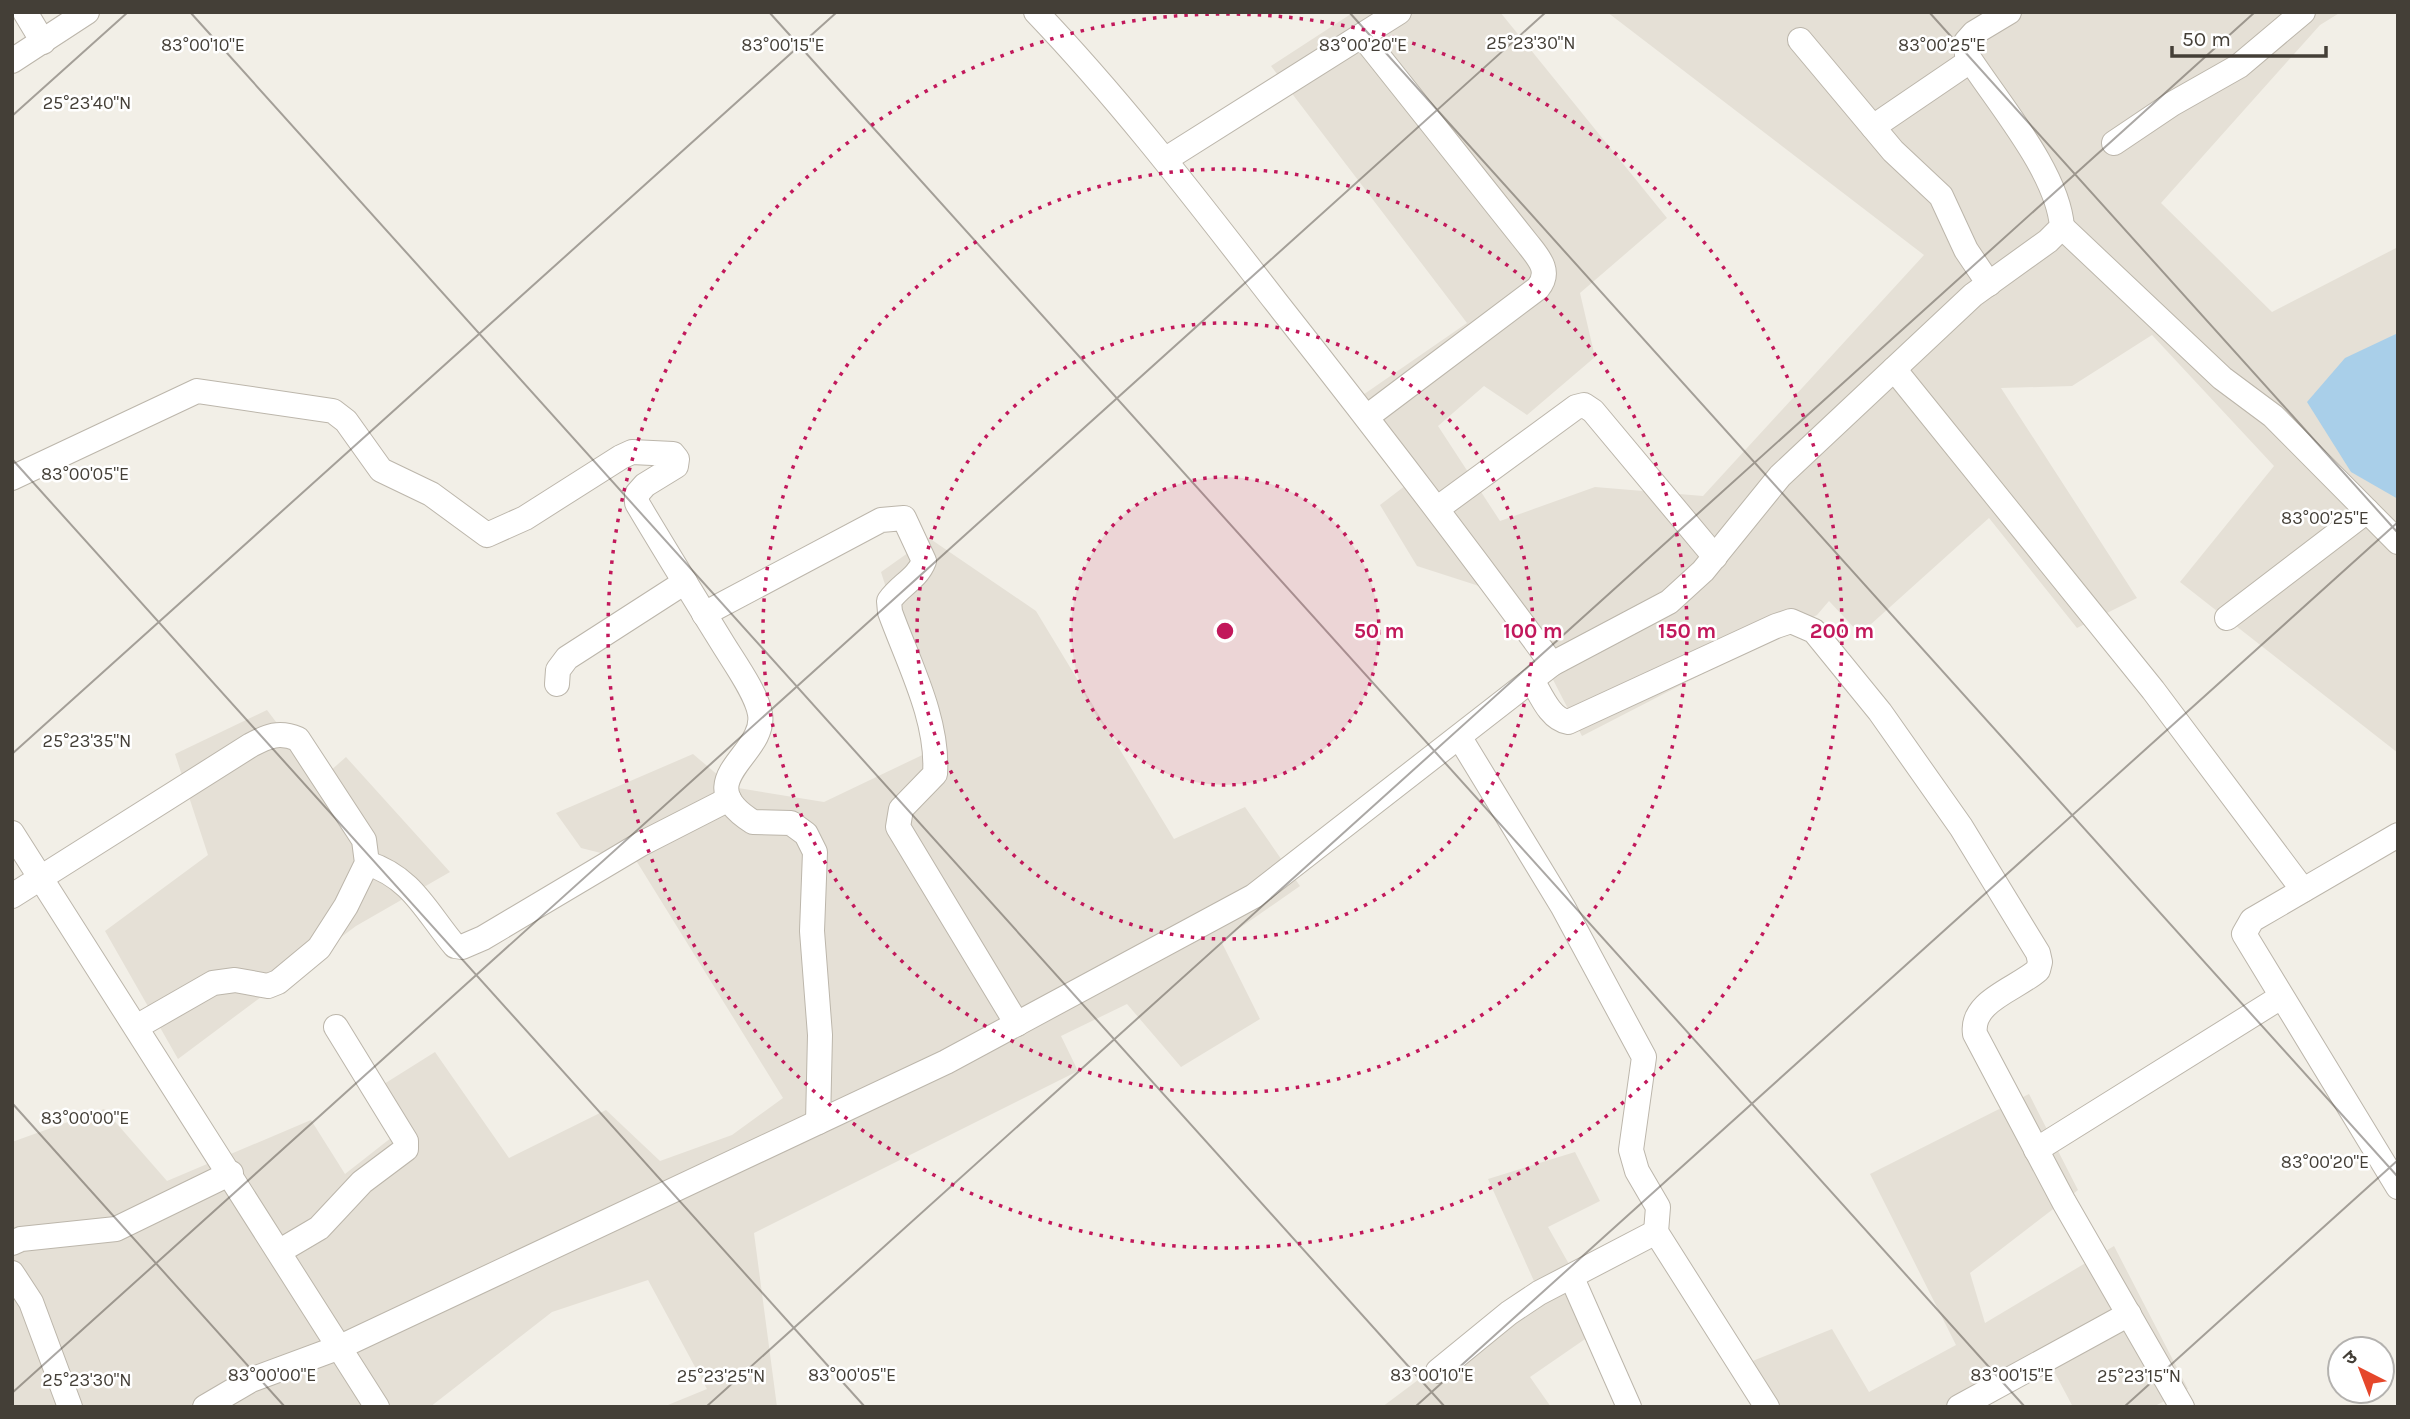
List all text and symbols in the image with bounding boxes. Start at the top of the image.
scale bar [2172,14,2326,58]
text: 50 m [2182,27,2231,51]
text: 25°23'30"N [1486,32,1576,54]
text: 83°00'10"E [161,34,245,56]
text: 83°00'15"E [741,34,825,56]
text: 83°00'20"E [1319,34,1407,56]
text: 83°00'25"E [1898,34,1986,56]
text: 25°23'40"N [43,92,131,114]
text: 83°00'05"E [41,463,129,485]
text: 83°00'25"E [2281,507,2369,529]
centre of rings [1213,619,1237,643]
text: 50 m [1354,619,1404,643]
text: 100 m [1503,619,1563,643]
text: 150 m [1658,619,1716,643]
text: 200 m [1810,619,1874,643]
text: 25°23'35"N [43,730,131,752]
text: 83°00'00"E [41,1107,129,1129]
text: 83°00'20"E [2281,1151,2369,1173]
north arrow [2326,1335,2396,1405]
text: उ [2339,1346,2362,1370]
text: 83°00'00"E [228,1364,316,1386]
text: 83°00'05"E [808,1364,896,1386]
text: 83°00'10"E [1390,1364,1474,1386]
text: 83°00'15"E [1970,1364,2054,1386]
text: 25°23'25"N [677,1365,765,1387]
text: 25°23'15"N [2097,1365,2181,1387]
text: 25°23'30"N [42,1369,132,1391]

